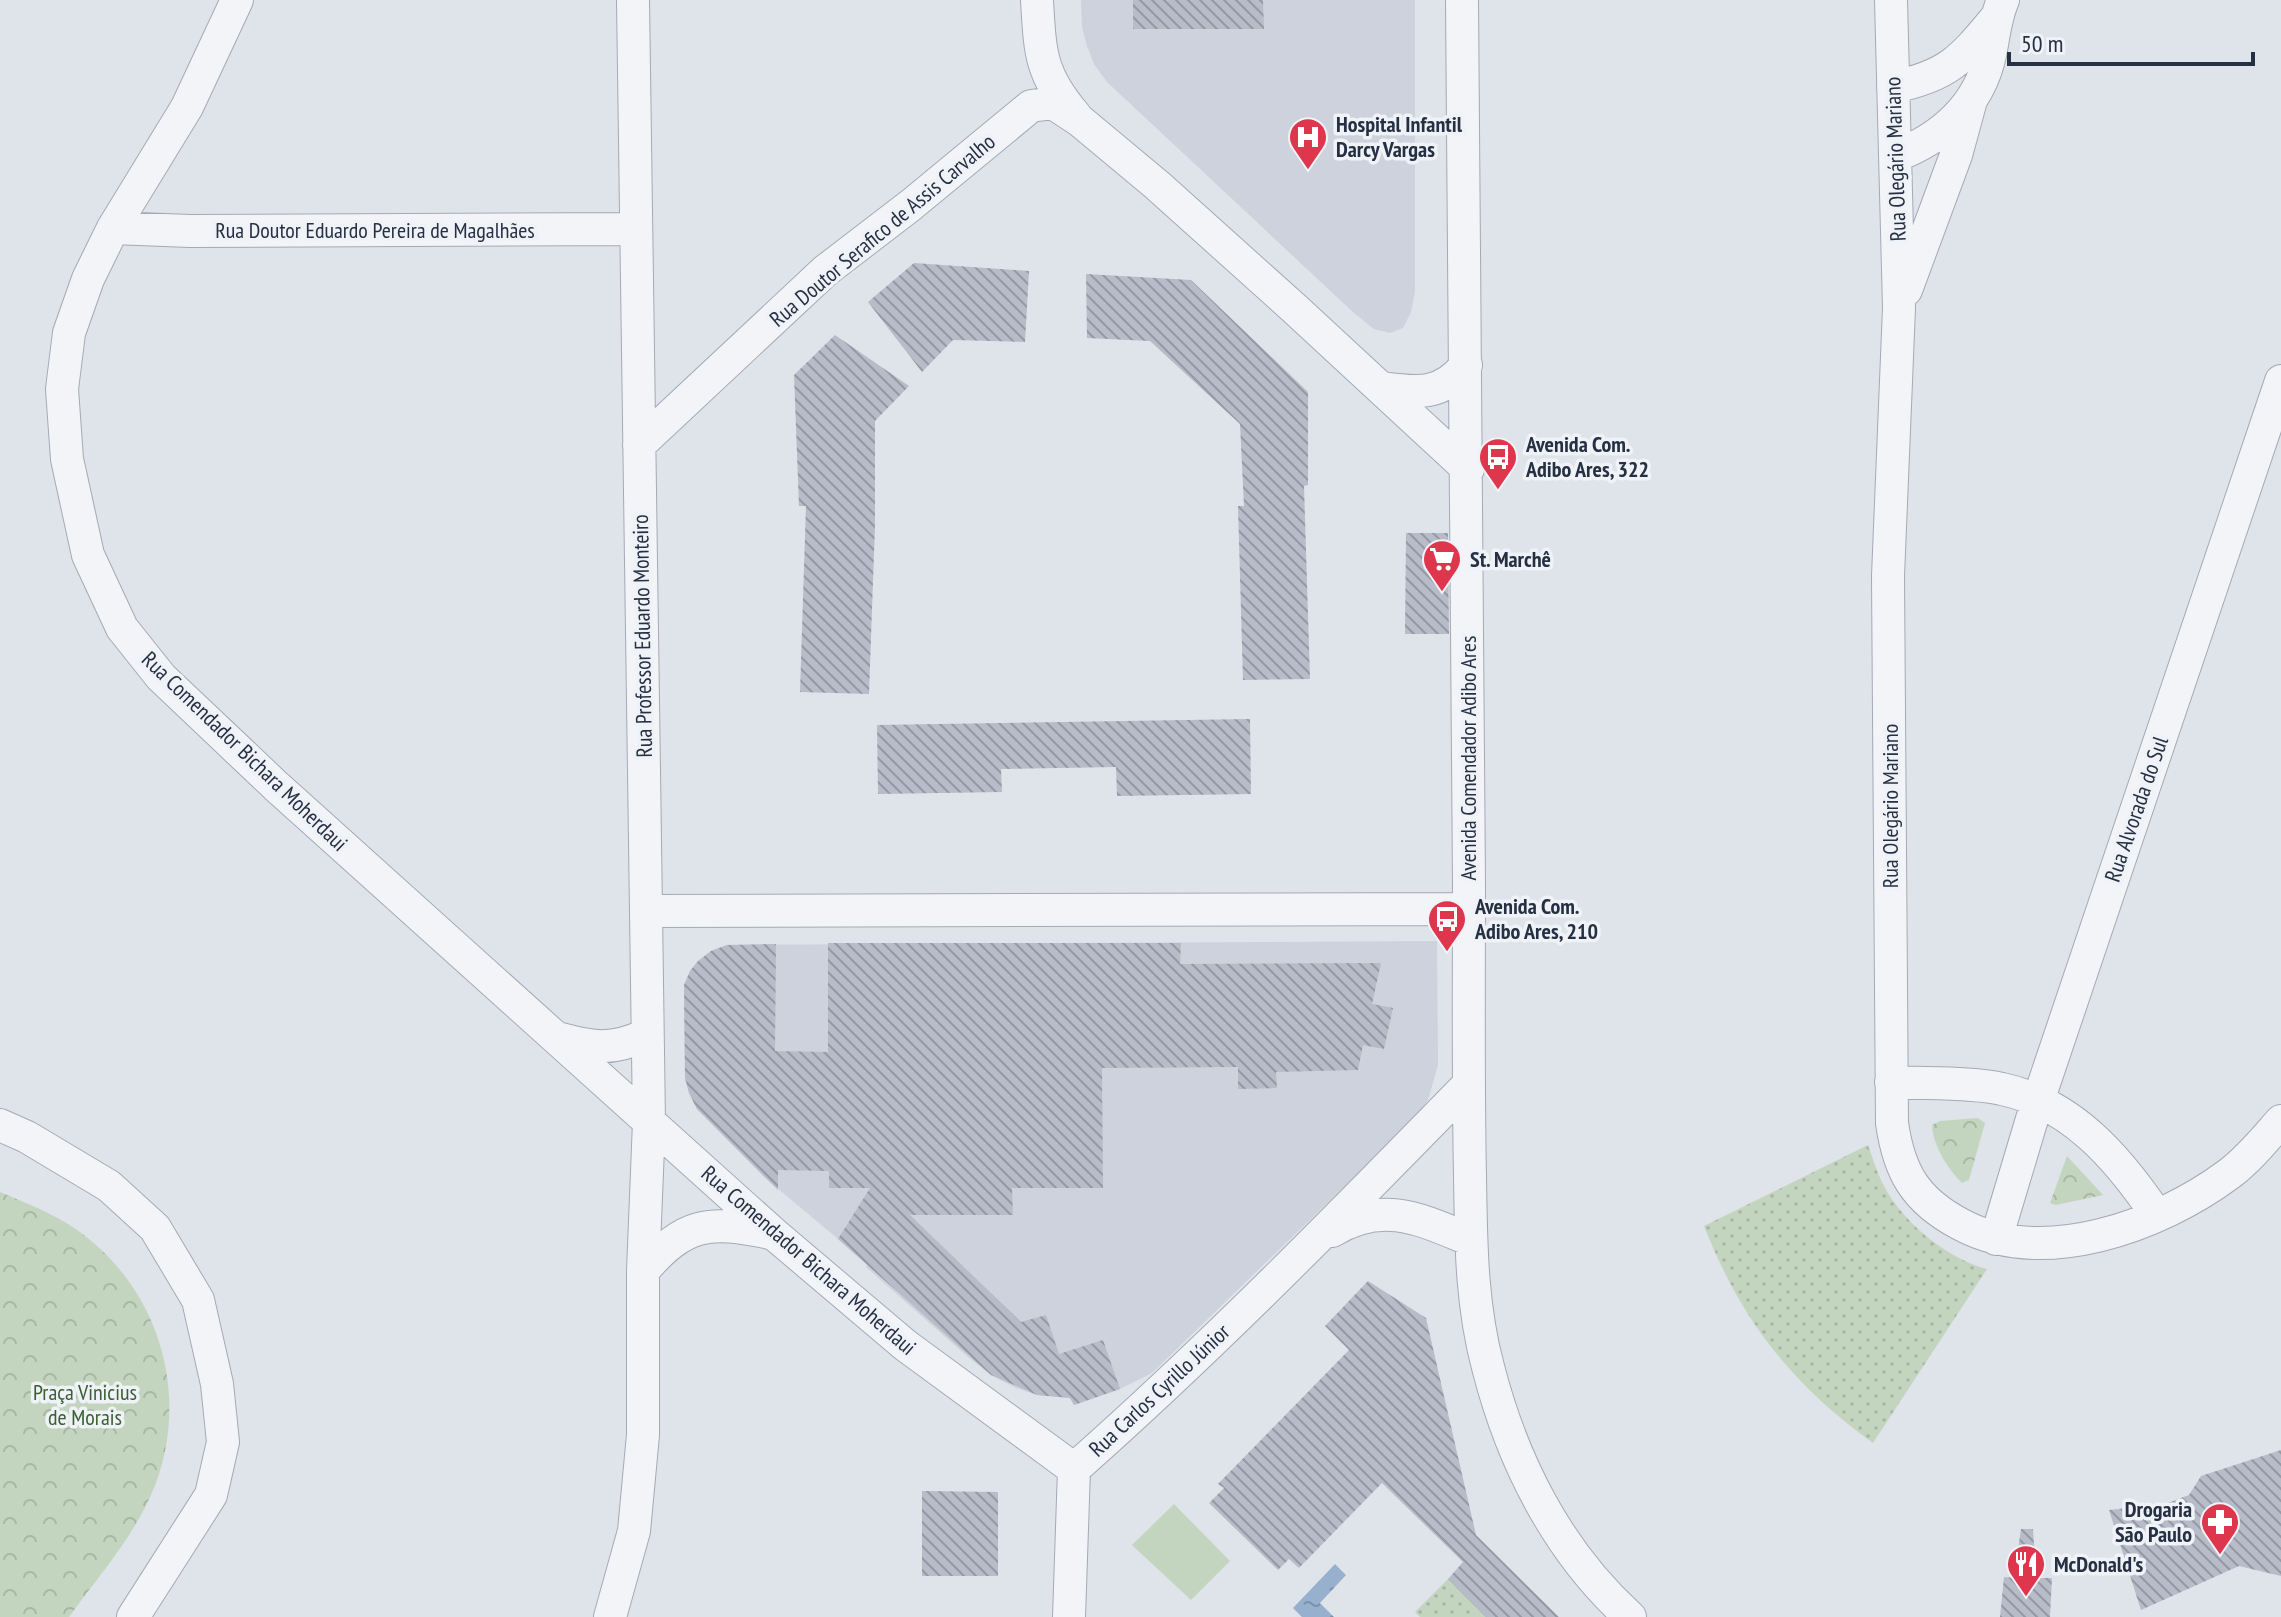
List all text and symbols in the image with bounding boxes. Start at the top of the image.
scale bar [2009,16,2253,66]
text: 50 m [2021,28,2063,59]
street label: Rua Olegário Mariano [1878,76,1912,242]
place label: Hospital Infantil Darcy Vargas [1336,110,1463,163]
hospital icon: Hospital Infantil Darcy Vargas [1287,116,1329,171]
street label: Rua Doutor Serafico de Assis Carvalho [763,127,1001,333]
street label: Rua Doutor Eduardo Pereira de Magalhães [215,216,535,244]
place label: Avenida Com. Adibo Ares, 322 [1525,430,1649,483]
bus stop icon: Avenida Com. Adibo Ares, 322 [1477,436,1519,491]
street label: Rua Professor Eduardo Monteiro [626,514,658,758]
supermarket icon: St. Marchê [1421,538,1463,593]
place label: St. Marchê [1470,545,1551,573]
street label: Avenida Comendador Adibo Ares [1454,635,1482,881]
street label: Rua Comendador Bichara Moherdaui [136,645,354,857]
street label: Rua Olegário Mariano [1876,724,1904,888]
street label: Rua Alvorada do Sul [2098,732,2174,885]
place label: Avenida Com. Adibo Ares, 210 [1474,892,1598,945]
bus stop icon: Avenida Com. Adibo Ares, 210 [1426,898,1468,953]
street label: Rua Comendador Bichara Moherdaui [696,1159,922,1361]
street label: Rua Carlos Cyrillo Júnior [1083,1318,1235,1462]
park label: Praça Vinicius de Morais [33,1378,137,1431]
place label: Drogaria São Paulo [2115,1495,2192,1548]
pharmacy icon: Drogaria São Paulo [2199,1501,2241,1556]
restaurant icon: McDonald's [2005,1543,2047,1598]
place label: McDonald's [2054,1550,2143,1578]

